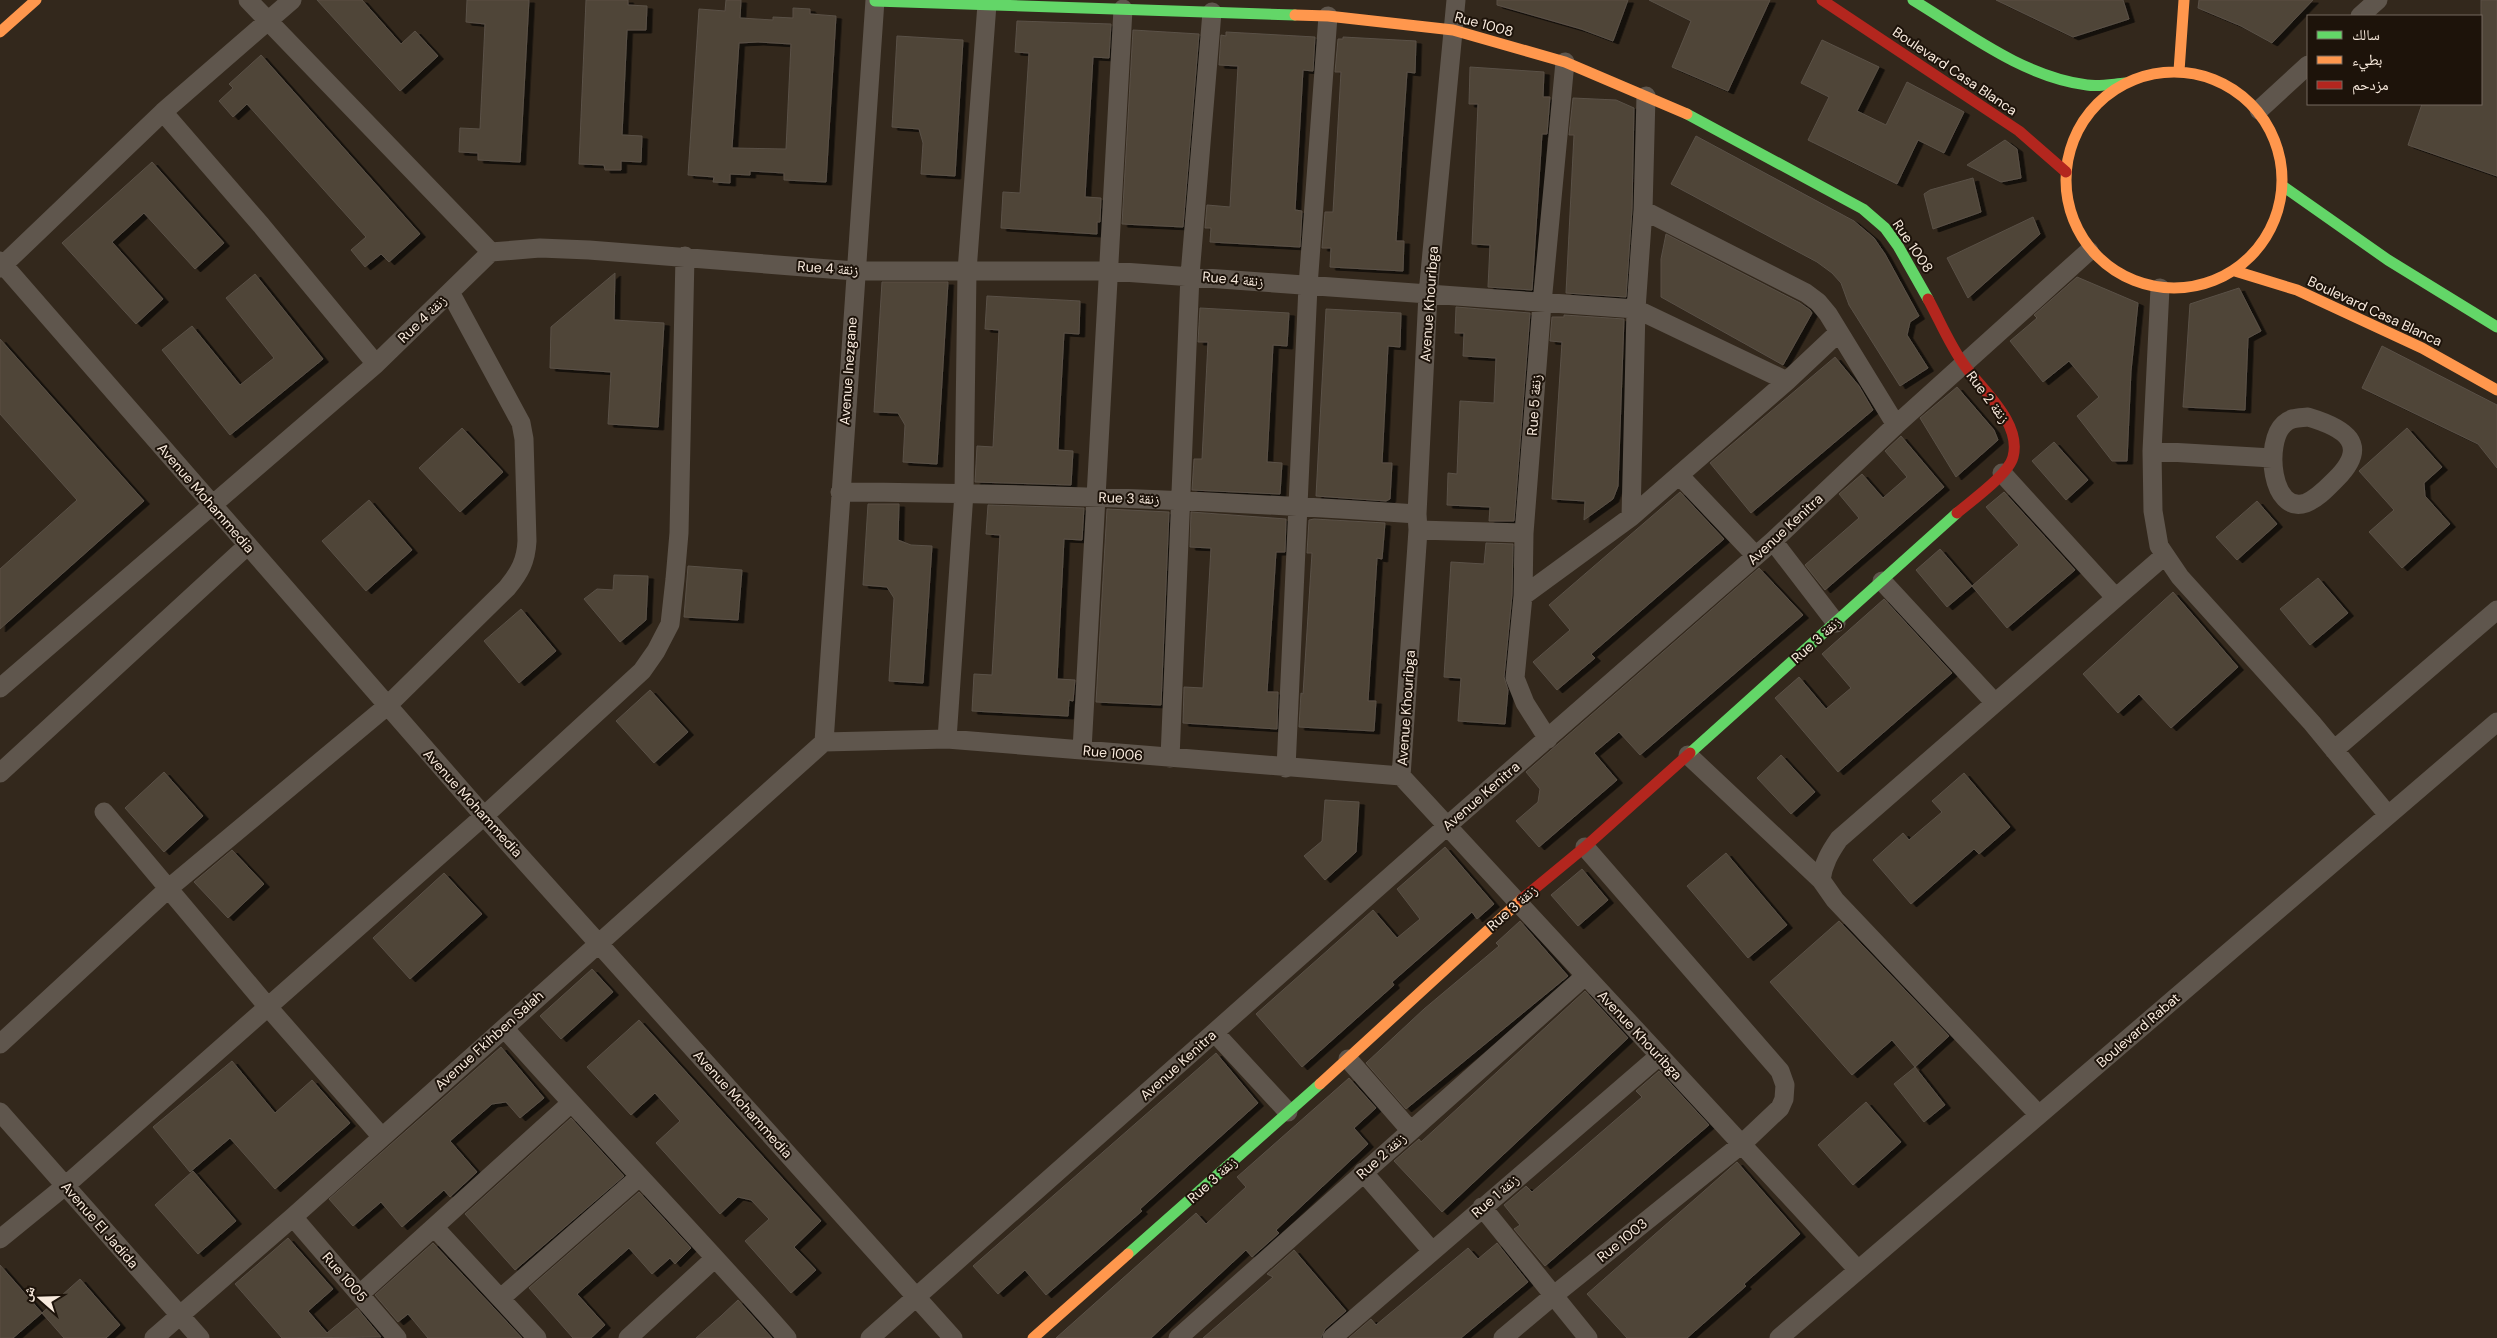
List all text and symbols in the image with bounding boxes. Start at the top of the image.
street label: Rue 1008 [1453,8,1515,40]
legend [2307,15,2482,105]
street label: Boulevard Casa Blanca [1889,23,2021,119]
text: سالك [2352,25,2380,45]
text: بطيء [2352,50,2382,72]
text: مزدحم [2352,75,2389,95]
street label: Rue 1008 [1889,216,1937,276]
street label: Avenue Khouribga [1416,245,1442,363]
street label: Rue 4 زنقة [797,257,859,279]
street label: Rue 4 زنقة [1202,267,1264,291]
street label: Boulevard Casa Blanca [2305,272,2445,350]
street label: Rue 4 زنقة [394,291,450,347]
street label: Avenue Inezgane [835,316,861,426]
street label: Rue 2 زنقة [1963,367,2013,427]
street label: Rue 5 زنقة [1523,374,1545,436]
street label: Avenue Mohammedia [153,439,259,557]
street label: Rue 3 زنقة [1098,488,1160,508]
street label: Avenue Kenitra [1744,489,1826,569]
street label: Rue 3 زنقة [1787,613,1845,667]
street label: Avenue Khouribga [1393,649,1419,767]
street label: Rue 1006 [1082,741,1144,765]
street label: Avenue Mohammedia [420,745,526,861]
street label: Avenue Kenitra [1439,758,1523,834]
street label: Rue 3 زنقة [1483,881,1541,935]
street label: Avenue Fkihben Salah [431,986,547,1094]
street label: Avenue Khouribga [1594,986,1686,1084]
street label: Boulevard Rabat [2092,989,2184,1071]
street label: Avenue Kenitra [1136,1026,1220,1104]
street label: Avenue Mohammedia [690,1046,796,1162]
street label: Rue 2 زنقة [1352,1129,1410,1183]
street label: Rue 3 زنقة [1183,1153,1241,1207]
street label: Rue 1 زنقة [1468,1170,1522,1222]
street label: Avenue El Jadida [57,1178,143,1272]
street label: Rue 1003 [1593,1214,1651,1266]
street label: Rue 1005 [319,1248,371,1306]
north arrow [15,1273,65,1323]
text: ش [17,1283,39,1304]

